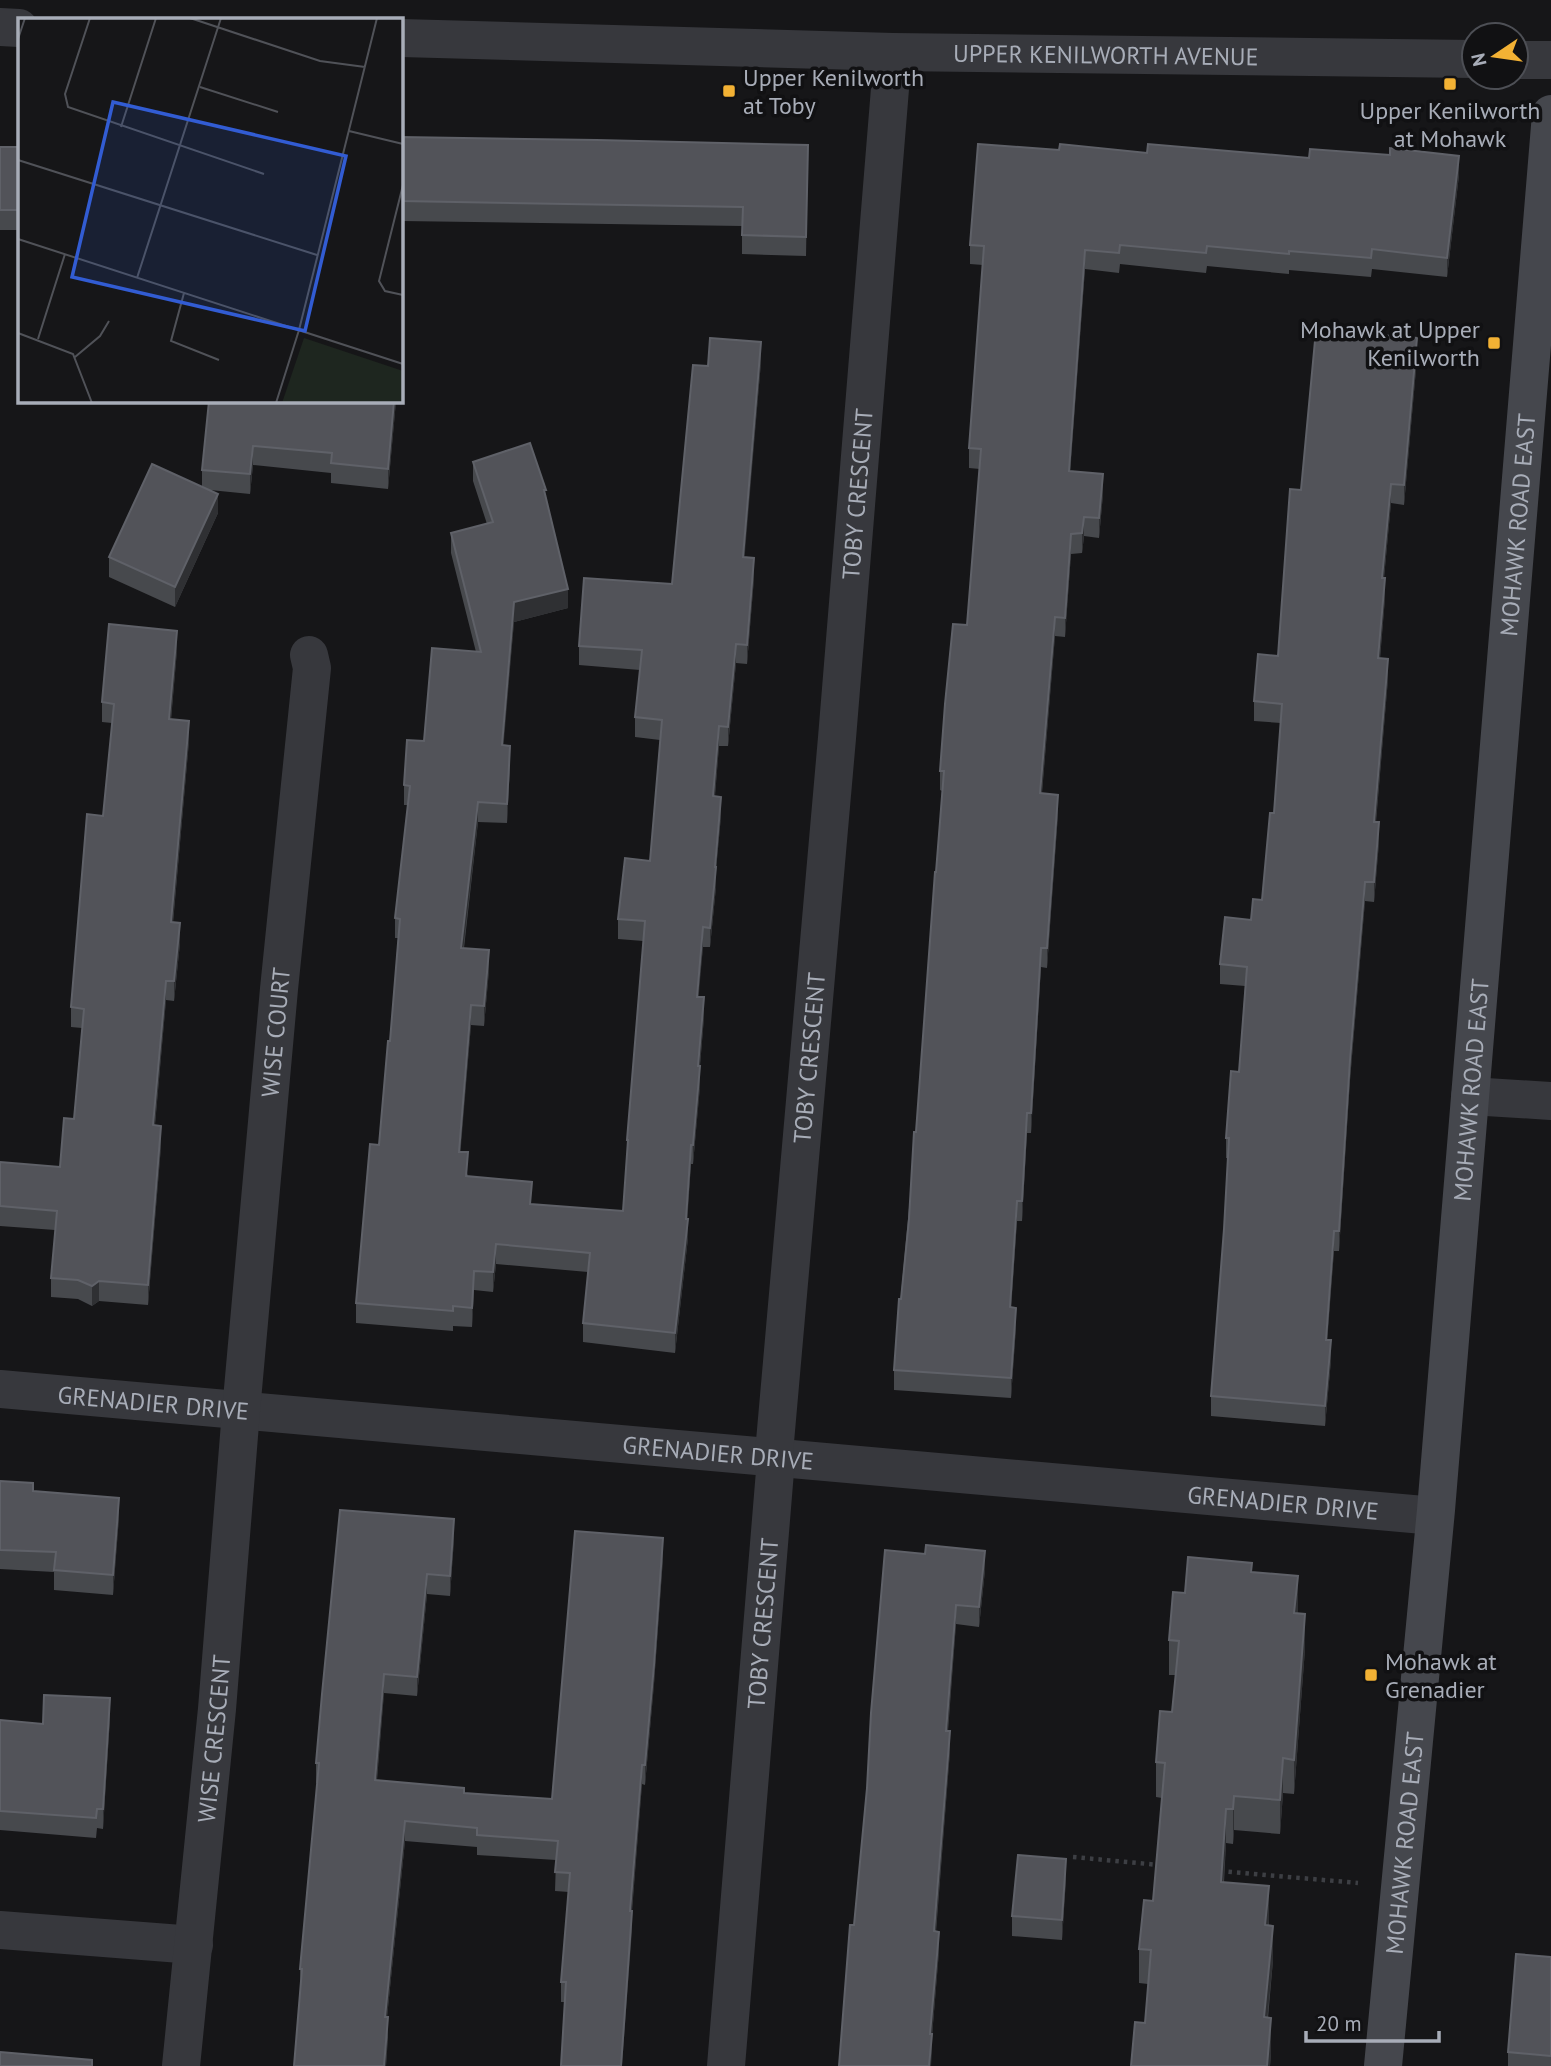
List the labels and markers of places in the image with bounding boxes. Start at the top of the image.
place label: Upper Kenilworth at Toby [743,62,924,121]
marker: Upper Kenilworth at Mohawk [1442,76,1458,92]
marker: Upper Kenilworth at Toby [721,83,737,99]
place label: Upper Kenilworth at Mohawk [1359,95,1541,154]
place label: Mohawk at Upper Kenilworth [1300,314,1480,373]
marker: Mohawk at Upper Kenilworth [1486,335,1502,351]
place label: Mohawk at Grenadier [1385,1646,1497,1705]
marker: Mohawk at Grenadier [1363,1667,1379,1683]

